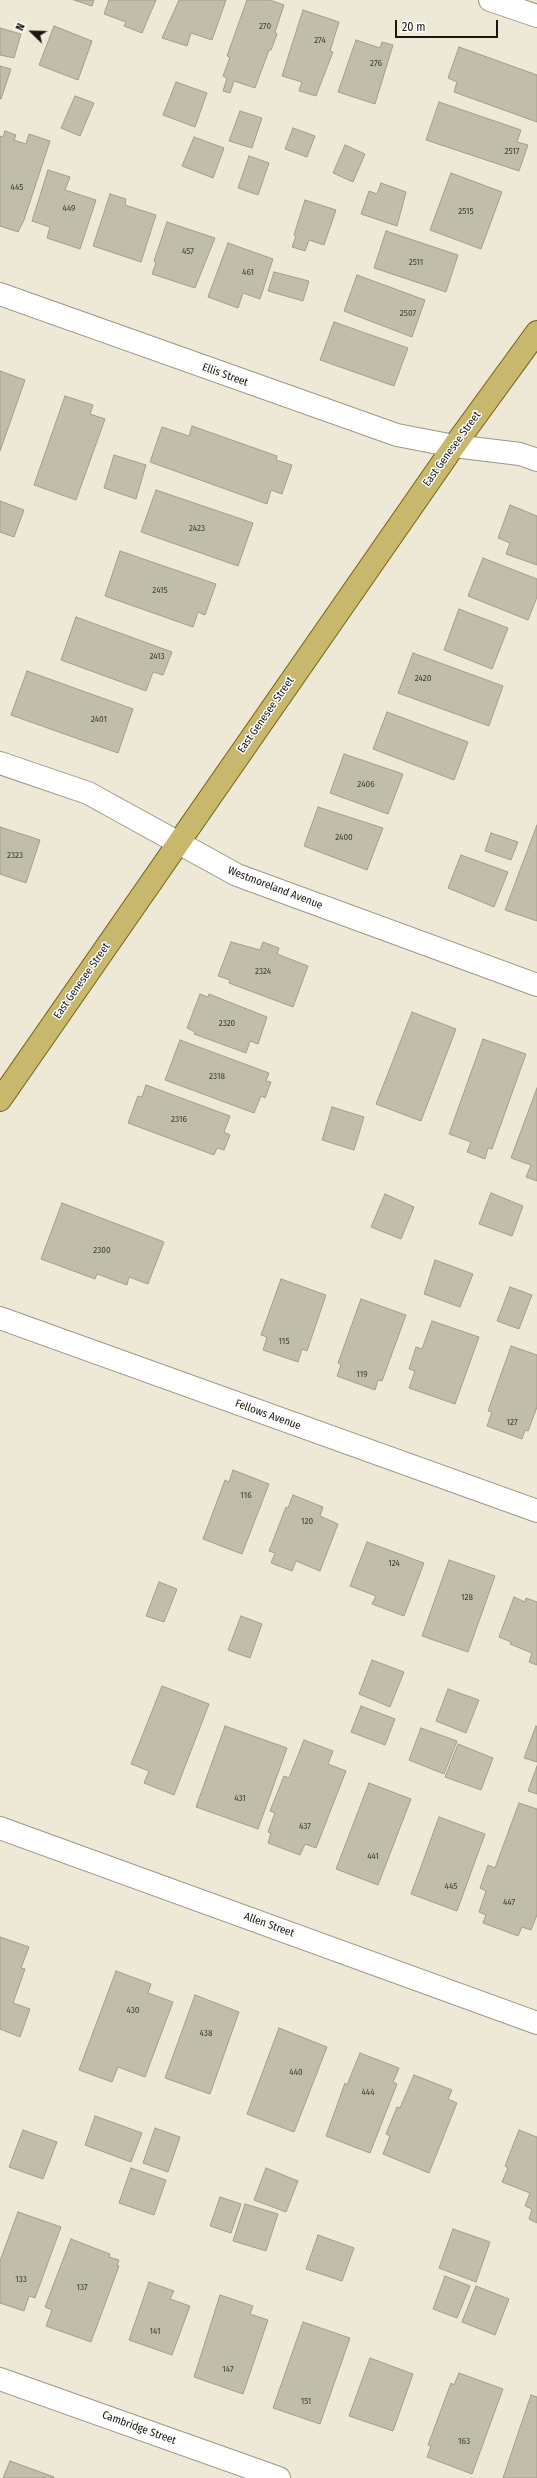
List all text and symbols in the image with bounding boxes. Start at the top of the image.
north arrow [12,12,52,52]
scale bar [397,12,500,38]
text: 20 m [402,20,426,34]
house number: 270 [259,21,271,31]
text: N [13,22,28,33]
house number: 274 [314,35,326,45]
house number: 276 [370,58,382,68]
house number: 2517 [505,146,519,156]
house number: 445 [11,182,23,192]
house number: 449 [63,203,75,213]
house number: 2515 [458,206,474,216]
house number: 457 [182,246,194,256]
house number: 2511 [409,257,423,267]
house number: 461 [242,267,254,277]
house number: 2507 [400,308,416,318]
street label: Ellis Street [200,361,250,389]
street label: East Genesee Street [420,409,484,489]
house number: 2423 [189,523,205,533]
house number: 2415 [152,585,168,595]
house number: 2413 [149,651,165,661]
house number: 2420 [415,673,431,683]
street label: East Genesee Street [235,675,297,755]
house number: 2401 [91,714,107,724]
house number: 2406 [357,779,375,789]
house number: 2400 [335,832,353,842]
house number: 2323 [7,850,23,860]
street label: Westmoreland Avenue [226,864,324,912]
street label: East Genesee Street [51,941,113,1021]
house number: 2324 [255,966,271,976]
house number: 2320 [219,1018,235,1028]
house number: 2318 [209,1071,225,1081]
house number: 2316 [171,1114,187,1124]
house number: 2300 [93,1245,111,1255]
house number: 115 [278,1336,290,1346]
house number: 119 [356,1369,368,1379]
street label: Fellows Avenue [233,1397,303,1433]
house number: 127 [506,1417,518,1427]
house number: 116 [240,1490,252,1500]
house number: 120 [301,1516,313,1526]
house number: 124 [388,1558,400,1568]
house number: 128 [461,1592,473,1602]
house number: 431 [234,1793,246,1803]
house number: 437 [299,1821,311,1831]
house number: 441 [367,1851,379,1861]
house number: 445 [445,1881,457,1891]
house number: 447 [503,1897,515,1907]
street label: Allen Street [242,1910,296,1940]
house number: 430 [127,2005,139,2015]
house number: 438 [200,2028,212,2038]
house number: 440 [289,2067,303,2077]
house number: 444 [361,2087,375,2097]
house number: 133 [15,2274,27,2284]
house number: 137 [76,2282,88,2292]
house number: 141 [150,2326,160,2336]
house number: 147 [222,2364,234,2374]
house number: 151 [301,2396,311,2406]
street label: Cambridge Street [100,2409,178,2447]
house number: 163 [458,2436,470,2446]

